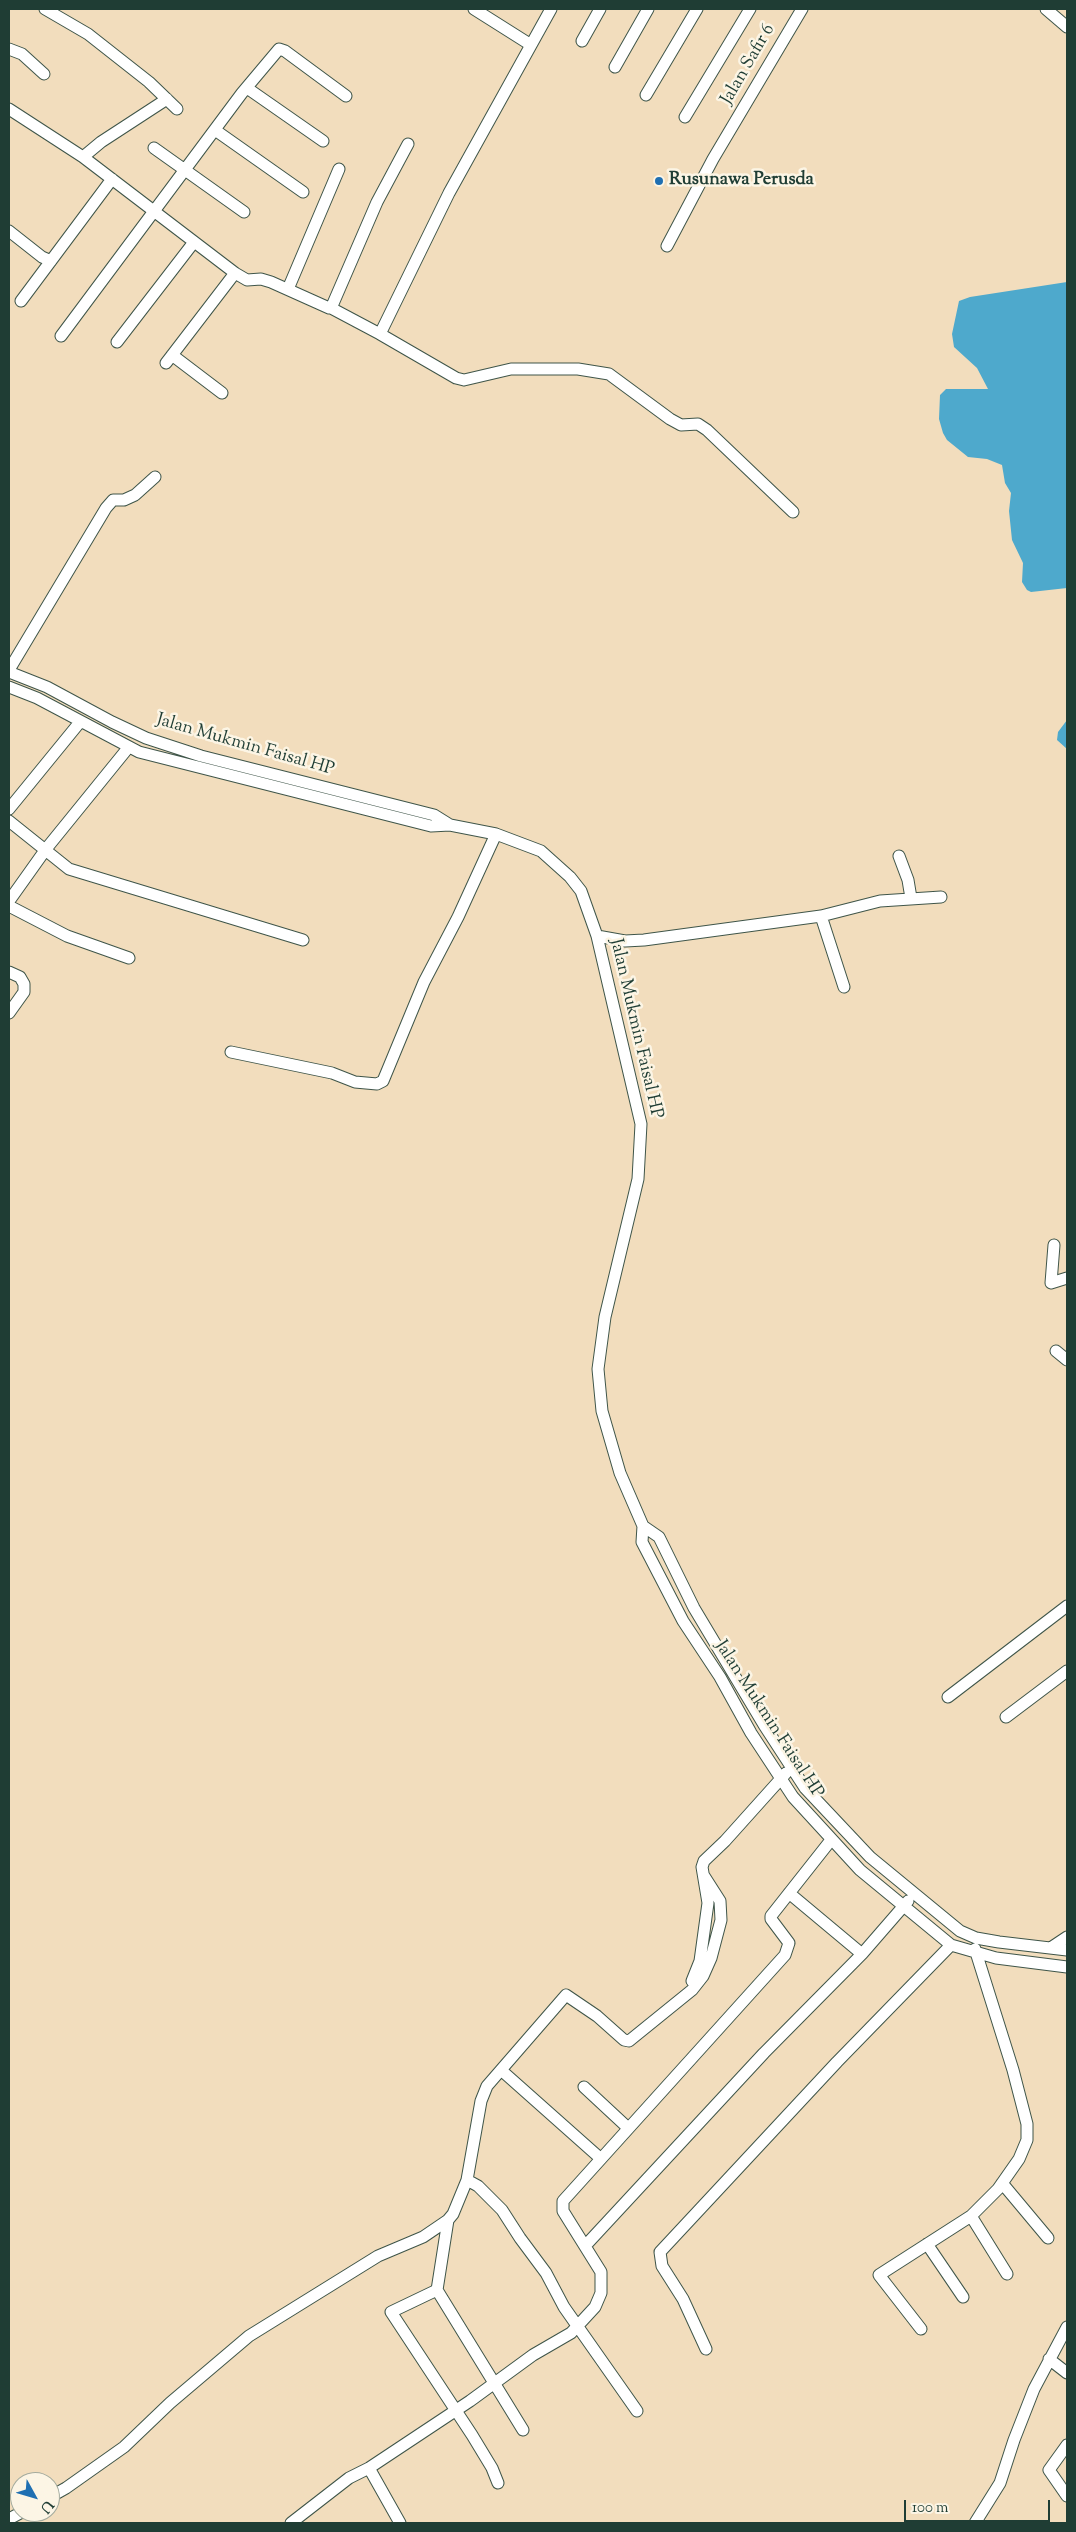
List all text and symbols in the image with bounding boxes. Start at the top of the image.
street label: Jalan Safir 6 [717,21,781,109]
place label: Rusunawa Perusda [669,170,814,192]
marker: Rusunawa Perusda [653,175,665,187]
street label: Jalan Mukmin Faisal HP [154,710,336,782]
street label: Jalan Mukmin Faisal HP [604,937,666,1121]
street label: Jalan Mukmin Faisal HP [709,1637,827,1803]
north arrow [10,2472,60,2522]
scale bar [906,2490,1052,2522]
text: U [35,2495,57,2517]
text: 100 m [912,2498,948,2519]

